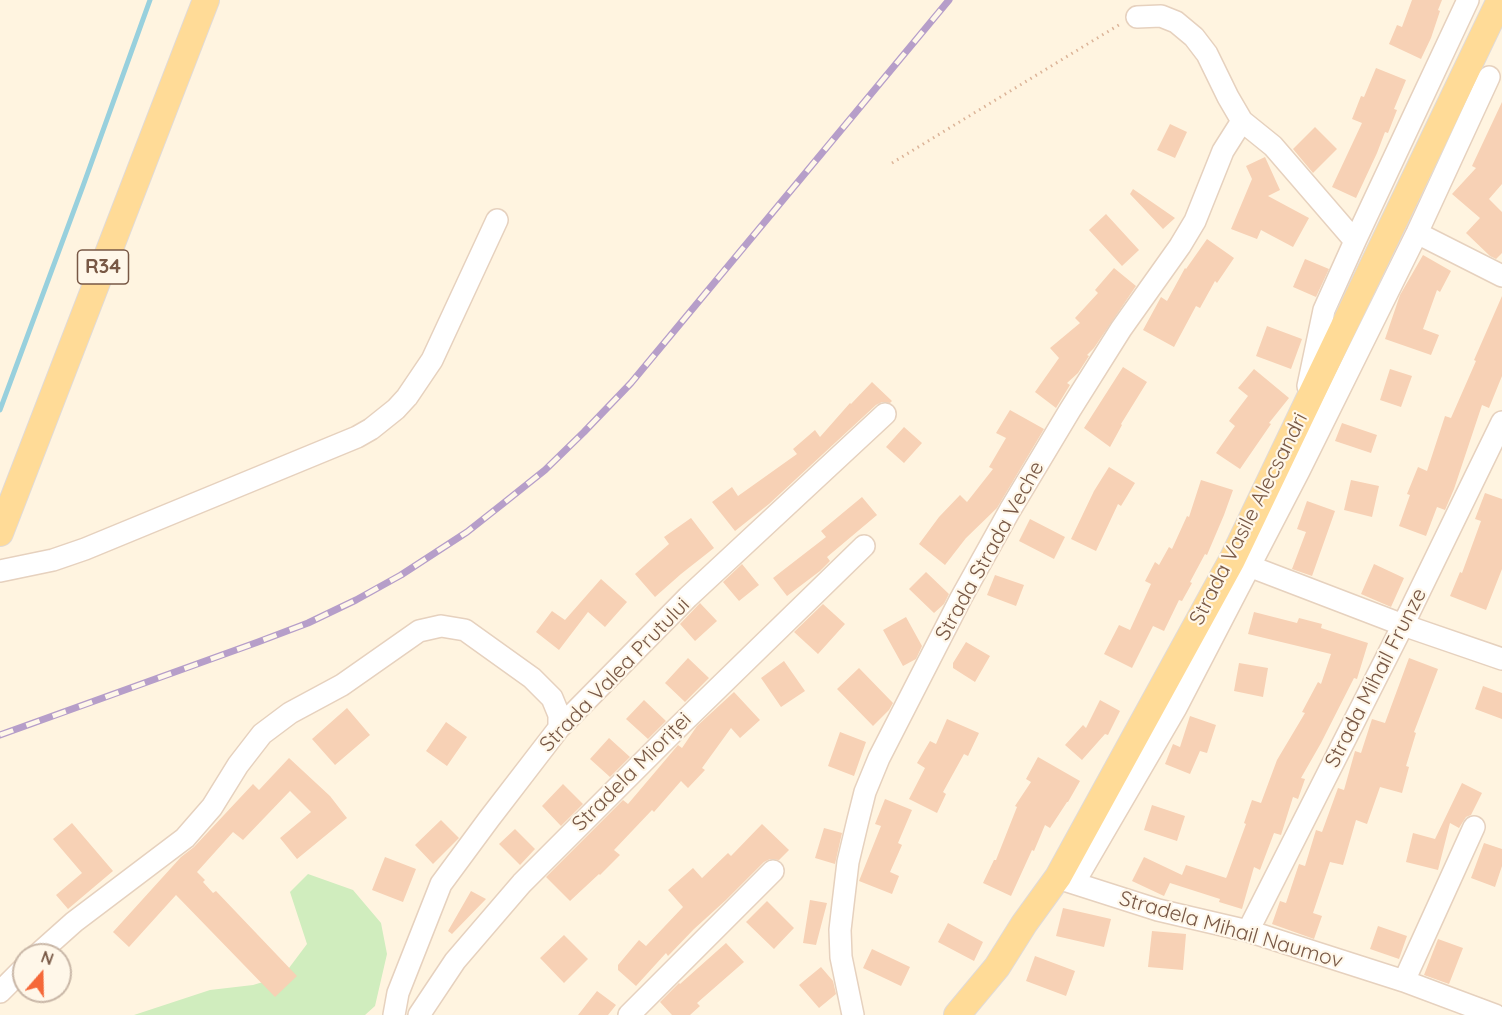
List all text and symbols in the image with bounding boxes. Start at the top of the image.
road number: R34 [78,250,128,284]
street label: Strada Vasile Alecsandri [1184,409,1314,629]
street label: Strada Strada Veche [930,457,1050,645]
street label: Strada Mihail Frunze [1320,584,1432,772]
street label: Strada Valea Prutului [535,593,695,757]
street label: Stradela Mioriței [567,707,697,837]
street label: Stradela Mihail Naumov [1116,886,1346,974]
north arrow [12,943,72,1003]
text: N [39,947,56,969]

